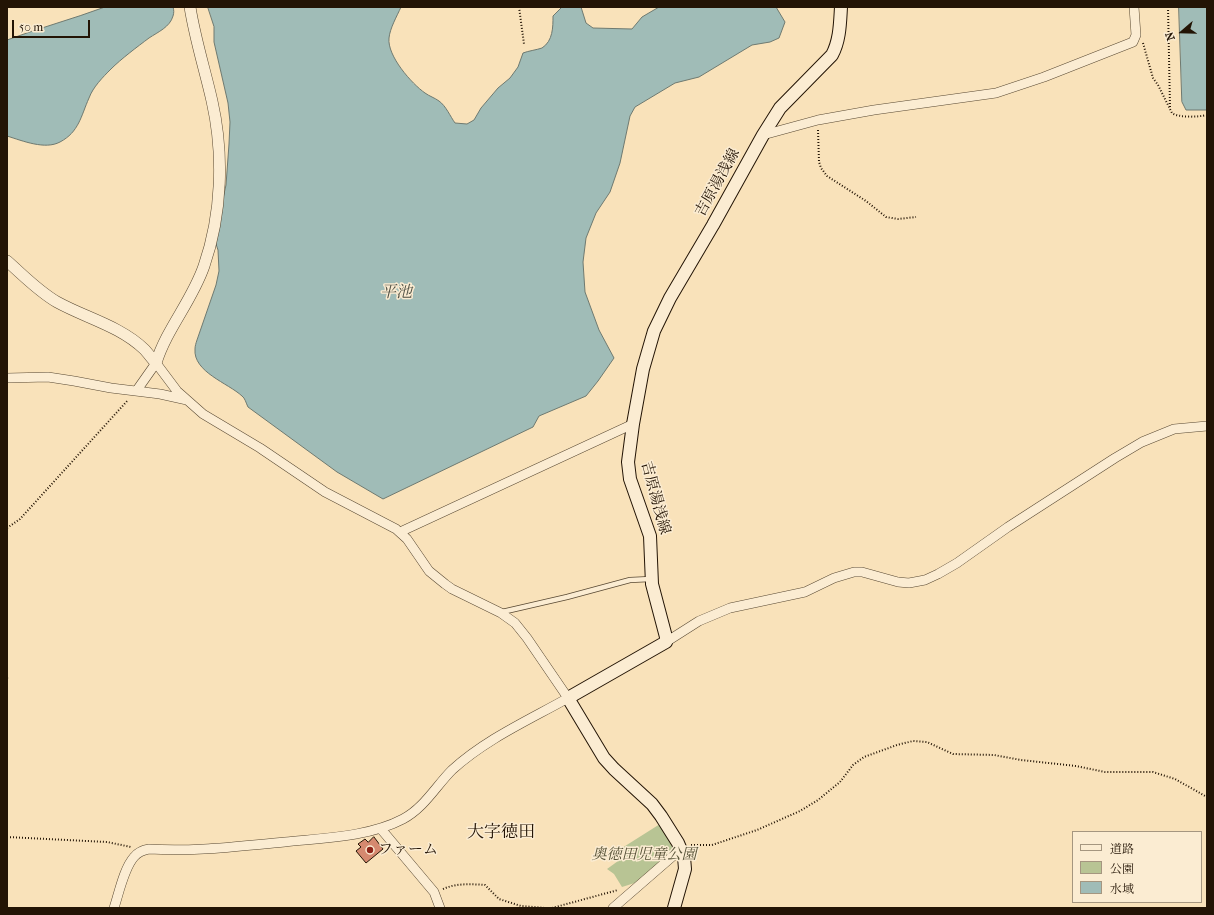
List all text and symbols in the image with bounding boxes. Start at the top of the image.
scale bar [14,12,92,38]
north arrow [1162,12,1202,52]
text: 50 m [19,20,43,34]
text: N [1163,30,1178,42]
street label: 吉原湯浅線 [692,146,744,220]
water label: 平池 [380,283,412,303]
street label: 吉原湯浅線 [637,459,673,537]
district label: 大字徳田 [467,823,535,843]
legend [1072,831,1202,903]
place label: ファーム [378,841,438,859]
text: 道路 [1110,842,1134,856]
marker: ファーム [365,845,375,855]
park label: 奥徳田児童公園 [592,846,696,864]
text: 公園 [1110,862,1134,876]
text: 水域 [1110,882,1134,896]

